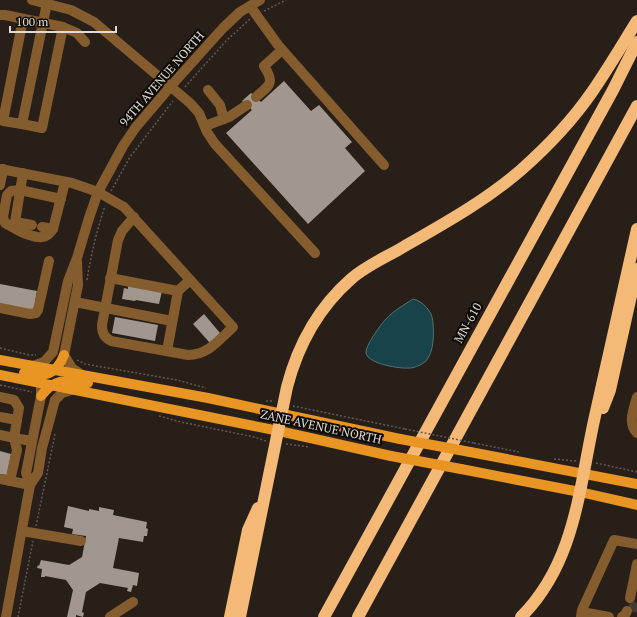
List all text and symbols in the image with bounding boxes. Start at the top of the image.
scale bar [10,8,116,34]
text: 100 m [16,14,49,29]
street label: 94TH AVENUE NORTH [116,28,207,129]
street label: MN-610 [450,300,485,345]
street label: ZANE AVENUE NORTH [259,406,383,447]

